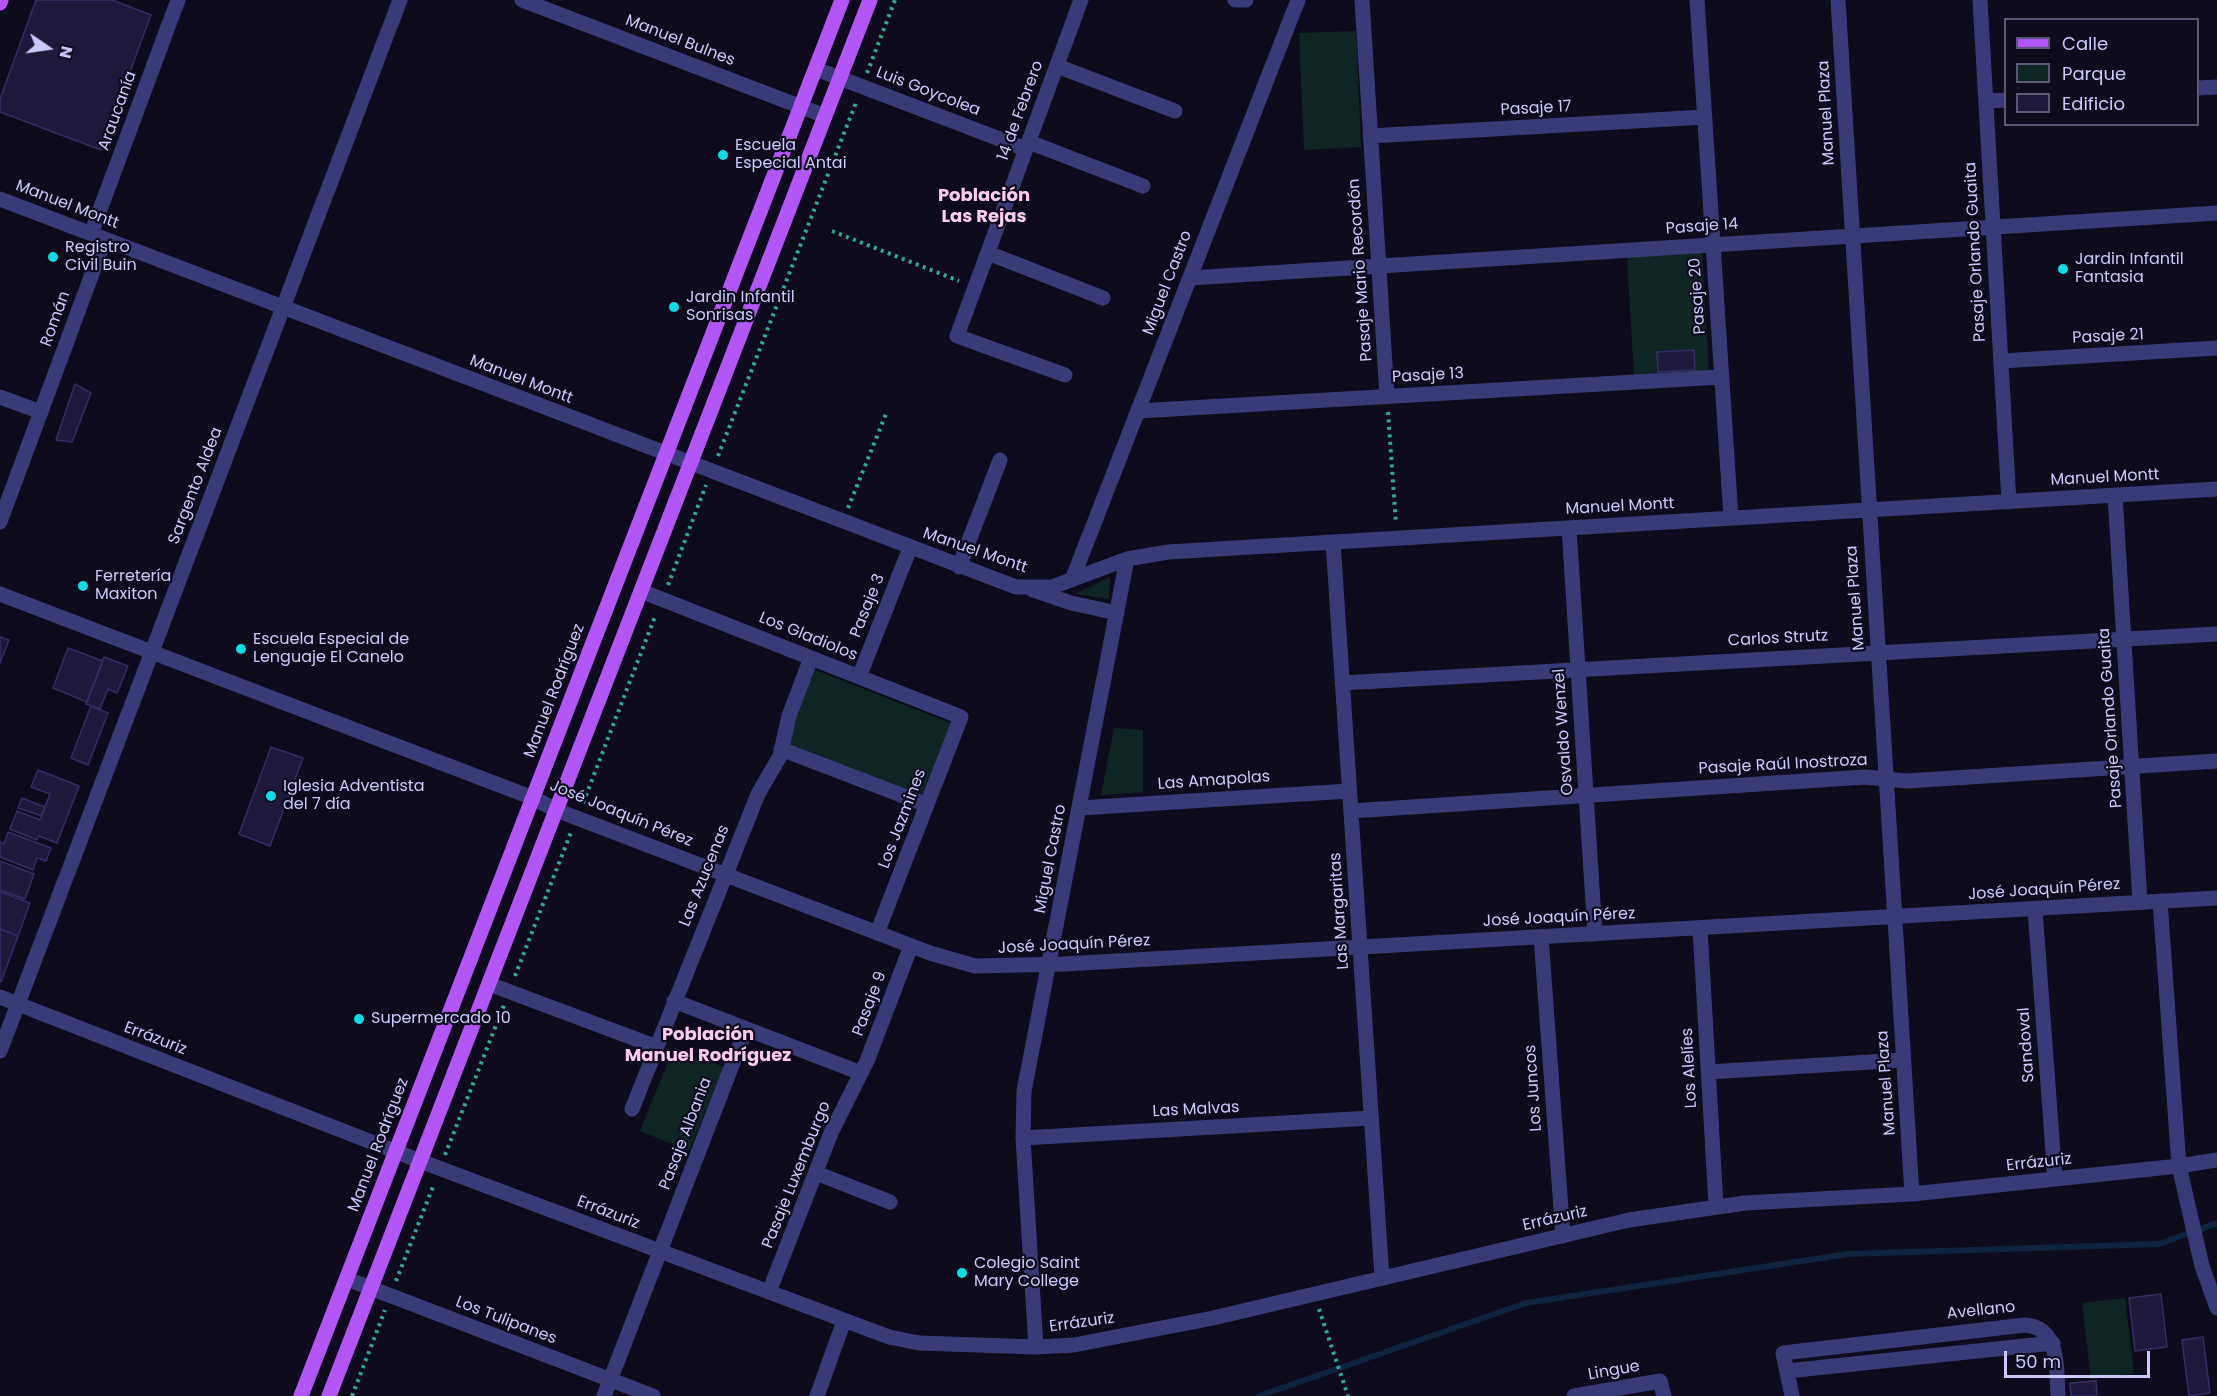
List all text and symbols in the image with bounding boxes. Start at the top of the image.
street label: Manuel Bulnes [623,11,737,71]
north arrow [18,18,78,78]
legend [2004,18,2199,126]
text: Calle [2062,31,2108,56]
text: N [53,44,79,61]
street label: 14 de Febrero [994,58,1048,164]
street label: Manuel Plaza [1815,60,1839,166]
text: Parque [2062,61,2126,86]
street label: Luis Goycolea [873,63,983,121]
street label: Araucanía [95,69,141,153]
text: Edificio [2062,91,2125,116]
street label: Pasaje 17 [1500,98,1572,120]
place label: Escuela Especial Antai [735,136,847,174]
marker: Escuela Especial Antai [716,148,730,162]
street label: Pasaje Orlando Guaita [1962,161,1990,343]
street label: Manuel Montt [13,176,121,234]
street label: Pasaje Mario Recordón [1345,178,1377,362]
district label: Población Las Rejas [938,185,1030,228]
street label: Pasaje 14 [1665,215,1739,239]
street label: Miguel Castro [1139,228,1197,338]
place label: Registro Civil Buin [65,238,137,276]
marker: Registro Civil Buin [46,250,60,264]
place label: Jardin Infantil Fantasia [2075,250,2184,288]
street label: Pasaje 20 [1686,257,1710,335]
marker: Jardin Infantil Fantasia [2056,262,2070,276]
place label: Jardin Infantil Sonrisas [686,288,795,326]
street label: Román [37,289,75,349]
marker: Jardin Infantil Sonrisas [667,300,681,314]
street label: Pasaje 21 [2072,326,2144,348]
street label: Manuel Montt [467,351,575,409]
street label: Pasaje 13 [1392,365,1464,387]
street label: Sargento Aldea [165,425,227,547]
street label: Manuel Montt [2050,466,2160,490]
street label: Manuel Montt [1565,495,1675,519]
street label: Manuel Montt [920,524,1030,578]
street label: Manuel Plaza [1843,545,1869,651]
place label: Ferretería Maxiton [95,567,171,605]
street label: Pasaje 3 [847,571,889,641]
marker: Ferretería Maxiton [76,579,90,593]
street label: Los Gladiolos [756,609,860,665]
street label: Manuel Rodríguez [521,621,589,761]
street label: Carlos Strutz [1727,627,1829,651]
street label: Pasaje Orlando Guaita [2095,627,2127,809]
place label: Escuela Especial de Lenguaje El Canelo [253,630,409,668]
marker: Escuela Especial de Lenguaje El Canelo [234,642,248,656]
street label: Osvaldo Wenzel [1550,668,1578,796]
street label: Pasaje Raúl Inostroza [1698,751,1868,779]
street label: Los Jazmines [875,766,931,872]
street label: Las Amapolas [1157,767,1271,795]
place label: Iglesia Adventista del 7 día [283,777,424,815]
street label: José Joaquín Pérez [547,777,695,851]
marker: Iglesia Adventista del 7 día [264,789,278,803]
street label: Miguel Castro [1031,803,1071,915]
street label: Las Azucenas [676,822,734,930]
street label: Las Margaritas [1326,852,1354,970]
street label: José Joaquín Pérez [1967,875,2121,905]
street label: José Joaquín Pérez [1482,904,1636,932]
street label: José Joaquín Pérez [997,931,1151,959]
street label: Pasaje 9 [849,969,891,1039]
street label: Sandoval [2015,1007,2039,1083]
place label: Supermercado 10 [371,1009,511,1029]
marker: Supermercado 10 [352,1012,366,1026]
street label: Errázuriz [121,1018,189,1060]
district label: Población Manuel Rodríguez [625,1024,791,1066]
street label: Los Alelíes [1678,1027,1702,1109]
street label: Manuel Plaza [1874,1030,1900,1136]
street label: Los Juncos [1521,1044,1547,1132]
street label: Manuel Rodríguez [345,1075,413,1215]
street label: Pasaje Albania [656,1075,716,1193]
street label: Las Malvas [1152,1098,1240,1122]
street label: Pasaje Luxemburgo [759,1099,835,1251]
street label: Errázuriz [2005,1150,2073,1176]
street label: Errázuriz [574,1192,642,1234]
street label: Errázuriz [1521,1202,1589,1236]
place label: Colegio Saint Mary College [974,1254,1080,1292]
marker: Colegio Saint Mary College [955,1266,969,1280]
street label: Los Tulipanes [453,1293,559,1349]
street label: Avellano [1946,1298,2016,1324]
street label: Errázuriz [1048,1309,1116,1337]
scale bar [2007,1339,2152,1377]
text: 50 m [2015,1349,2061,1374]
street label: Lingue [1587,1357,1641,1385]

